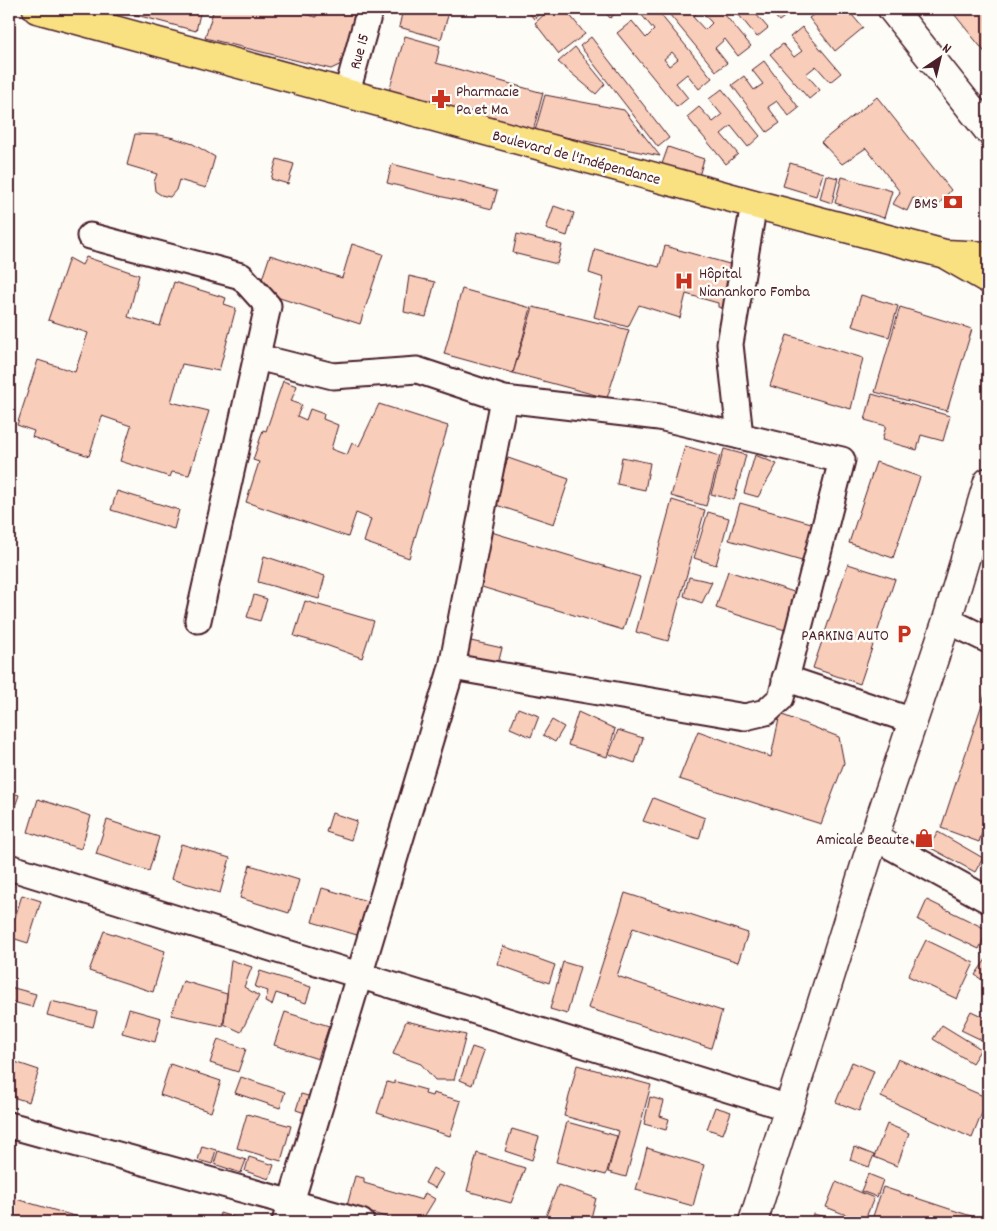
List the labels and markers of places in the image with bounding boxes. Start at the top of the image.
place label: Pharmacie Pa et Ma [456,81,519,122]
pharmacy icon: Pharmacie Pa et Ma [430,88,452,110]
bank icon: BMS [942,191,964,213]
place label: BMS [914,193,938,216]
place label: Hôpital Nianankoro Fomba [699,263,810,304]
hospital icon: Hôpital Nianankoro Fomba [673,270,695,292]
parking icon: PARKING AUTO [893,623,915,645]
place label: PARKING AUTO [801,625,889,648]
shop icon: Amicale Beaute [913,827,935,849]
place label: Amicale Beaute [816,829,909,852]

